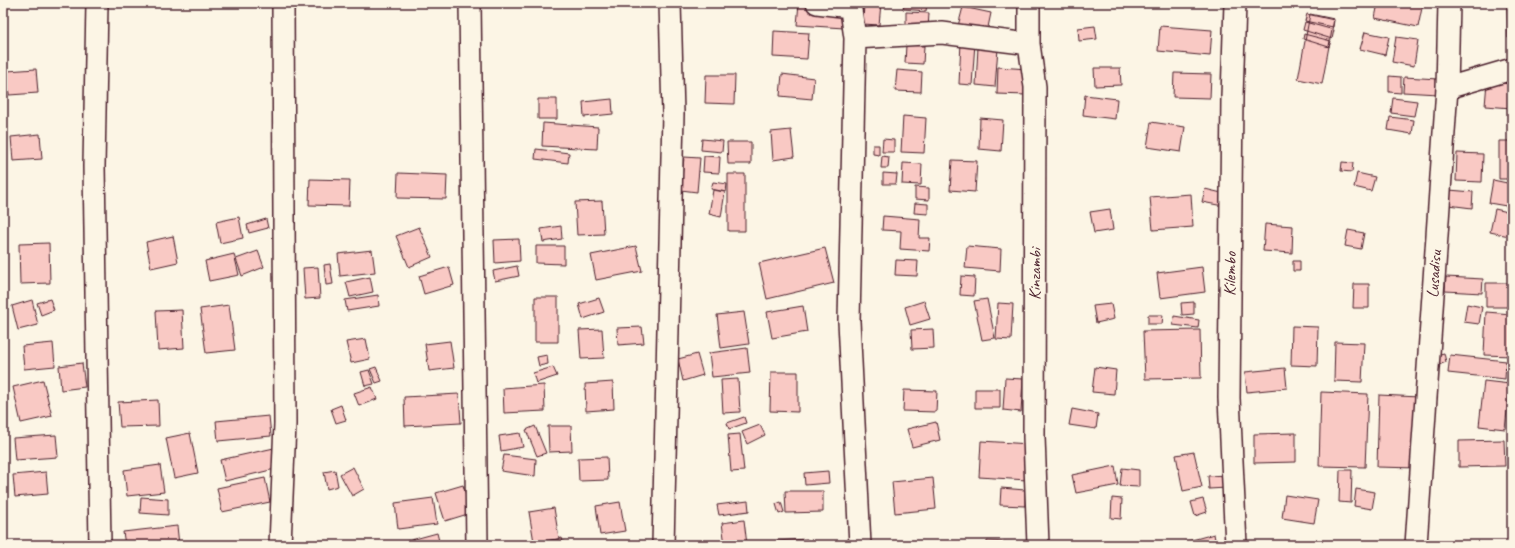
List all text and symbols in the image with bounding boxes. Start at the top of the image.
street label: Kinzambi [1024,245,1046,300]
street label: Lusadisu [1422,248,1446,298]
street label: Kilembo [1219,251,1241,296]

